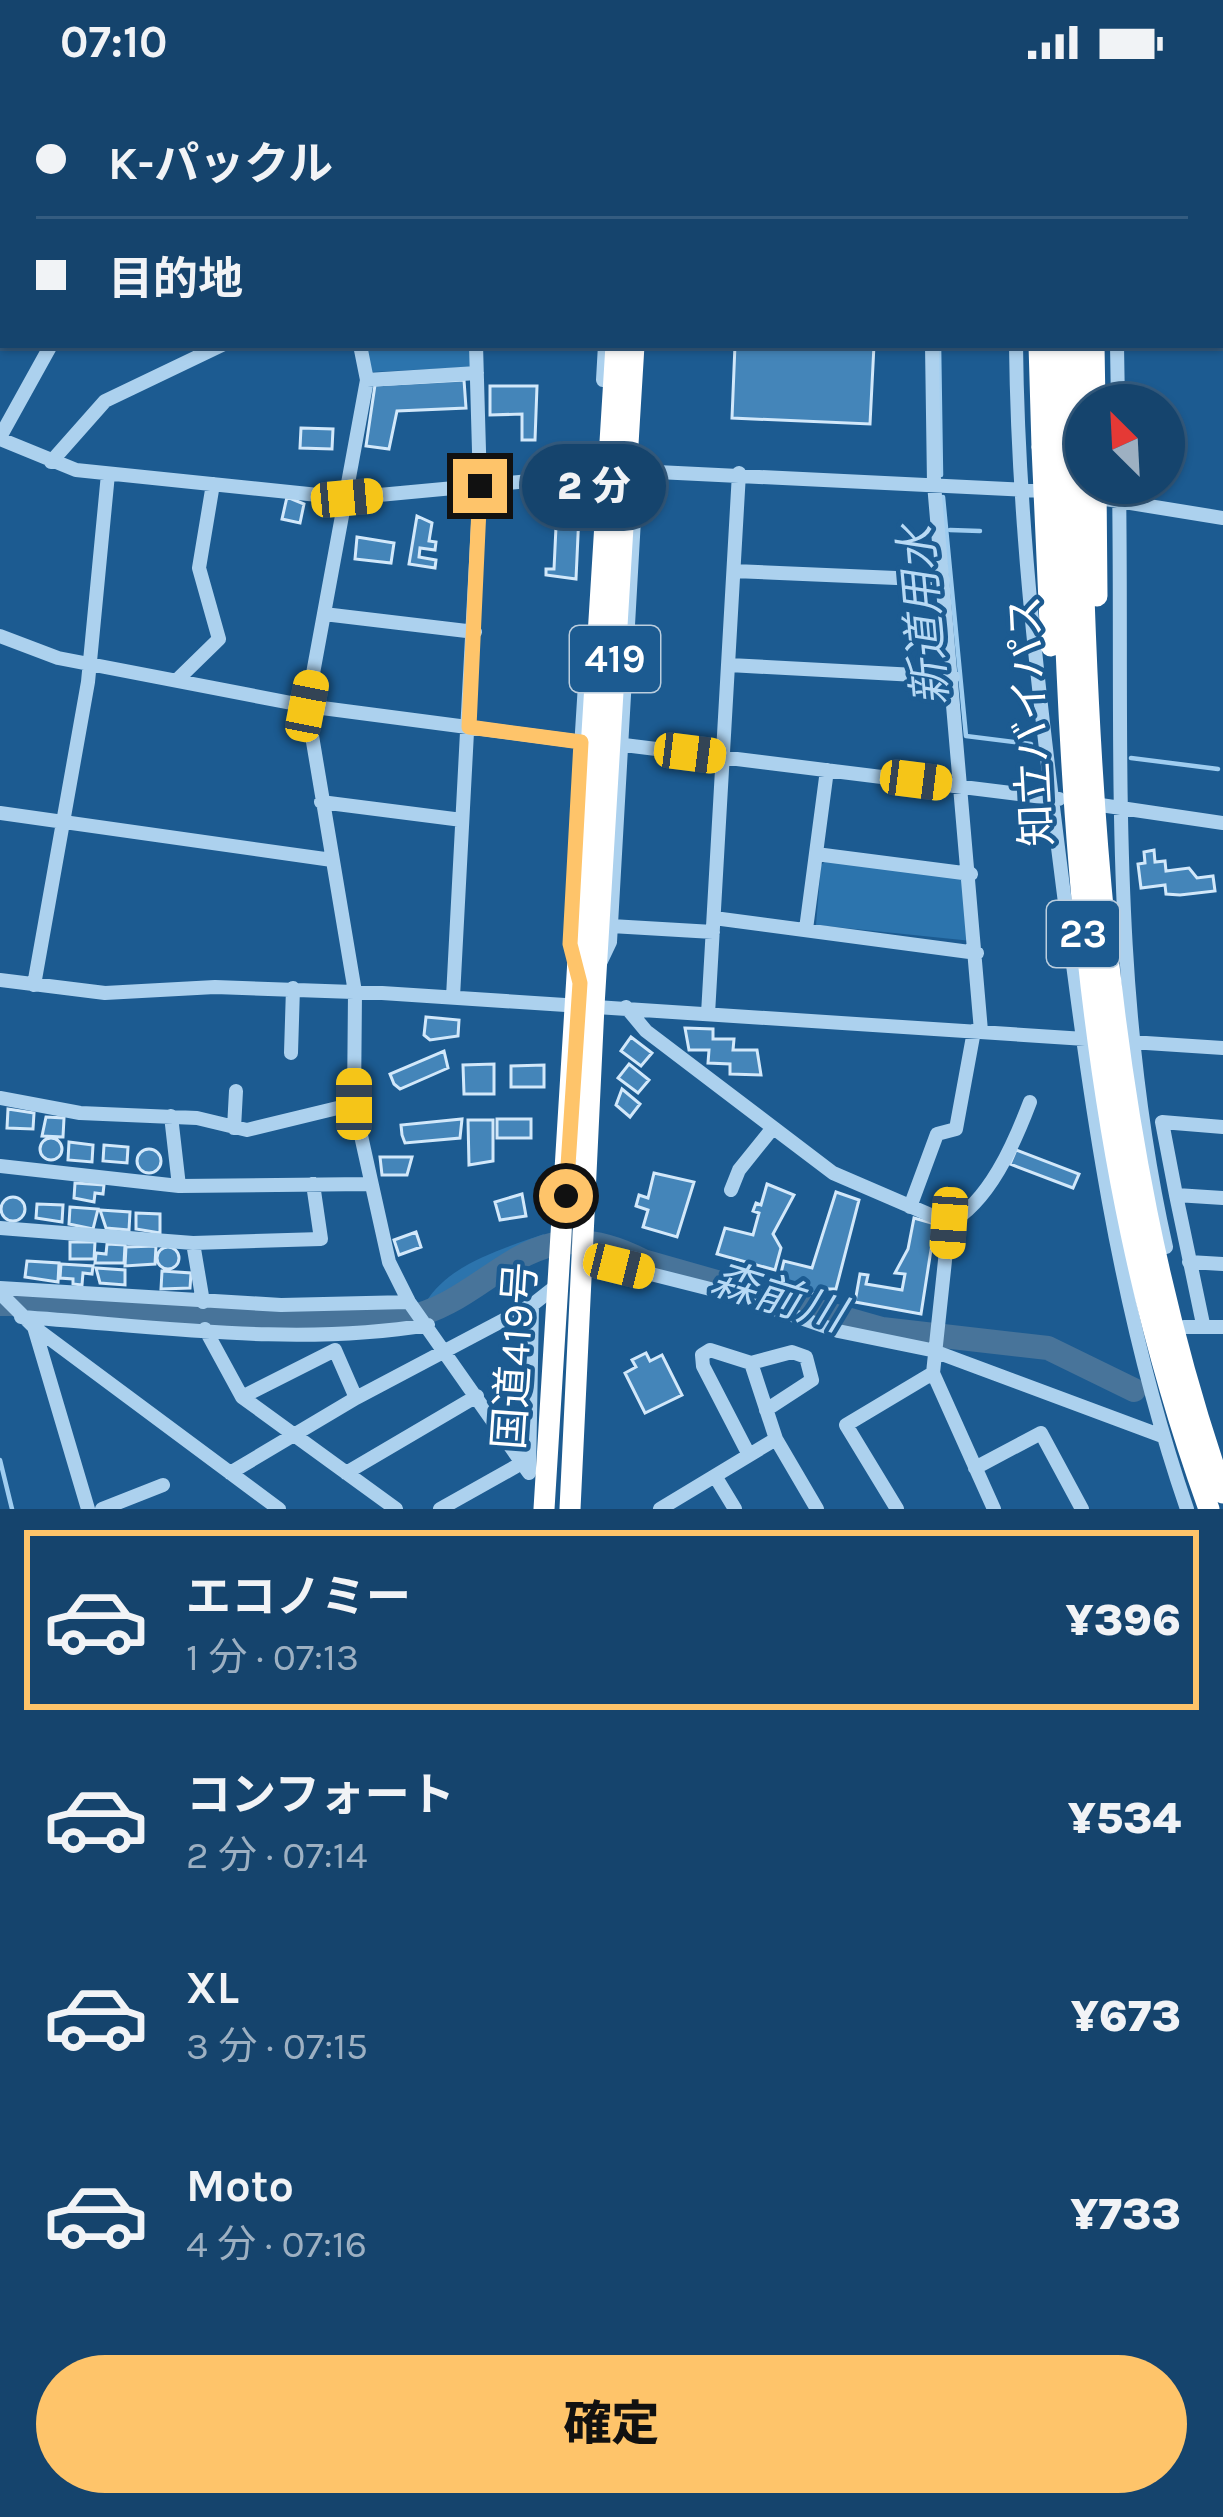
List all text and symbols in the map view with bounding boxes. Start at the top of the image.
text: 07:10 [60,16,167,68]
text: K-パックル [108,138,333,190]
text: 目的地 [108,253,243,305]
north arrow [1065,384,1185,504]
map controls [1065,384,1185,504]
callout: 2 分 [522,444,666,528]
route end [453,459,507,513]
text: 2 分 [557,463,631,509]
car [310,477,384,519]
water label: 新道用水 [890,519,958,708]
street label: 知立バイパス [999,594,1063,848]
road number: 419 [570,626,660,692]
car [282,667,332,745]
car [652,731,728,775]
car [878,758,954,802]
road number: 23 [1047,901,1119,967]
car [336,1068,372,1140]
route start [539,1169,593,1223]
car [929,1186,969,1260]
car [580,1240,658,1292]
water label: 森前川 [706,1252,854,1343]
street label: 国道419号 [484,1261,546,1451]
icon: car [42,1566,150,1674]
text: エコノミー [186,1571,411,1623]
text: ¥396 [1066,1594,1181,1646]
text: 1 分 · 07:13 [186,1634,359,1680]
icon: car [42,1764,150,1872]
text: コンフォート [186,1769,455,1821]
text: ¥534 [1068,1792,1181,1844]
text: 2 分 · 07:14 [186,1832,367,1878]
icon: car [42,1962,150,2070]
text: XL [186,1962,239,2014]
text: ¥673 [1071,1990,1181,2042]
text: 3 分 · 07:15 [186,2023,368,2069]
icon: car [42,2160,150,2268]
text: Moto [186,2160,294,2212]
text: ¥733 [1070,2188,1181,2240]
text: 4 分 · 07:16 [186,2221,367,2267]
button: 確定 [36,2355,1187,2493]

